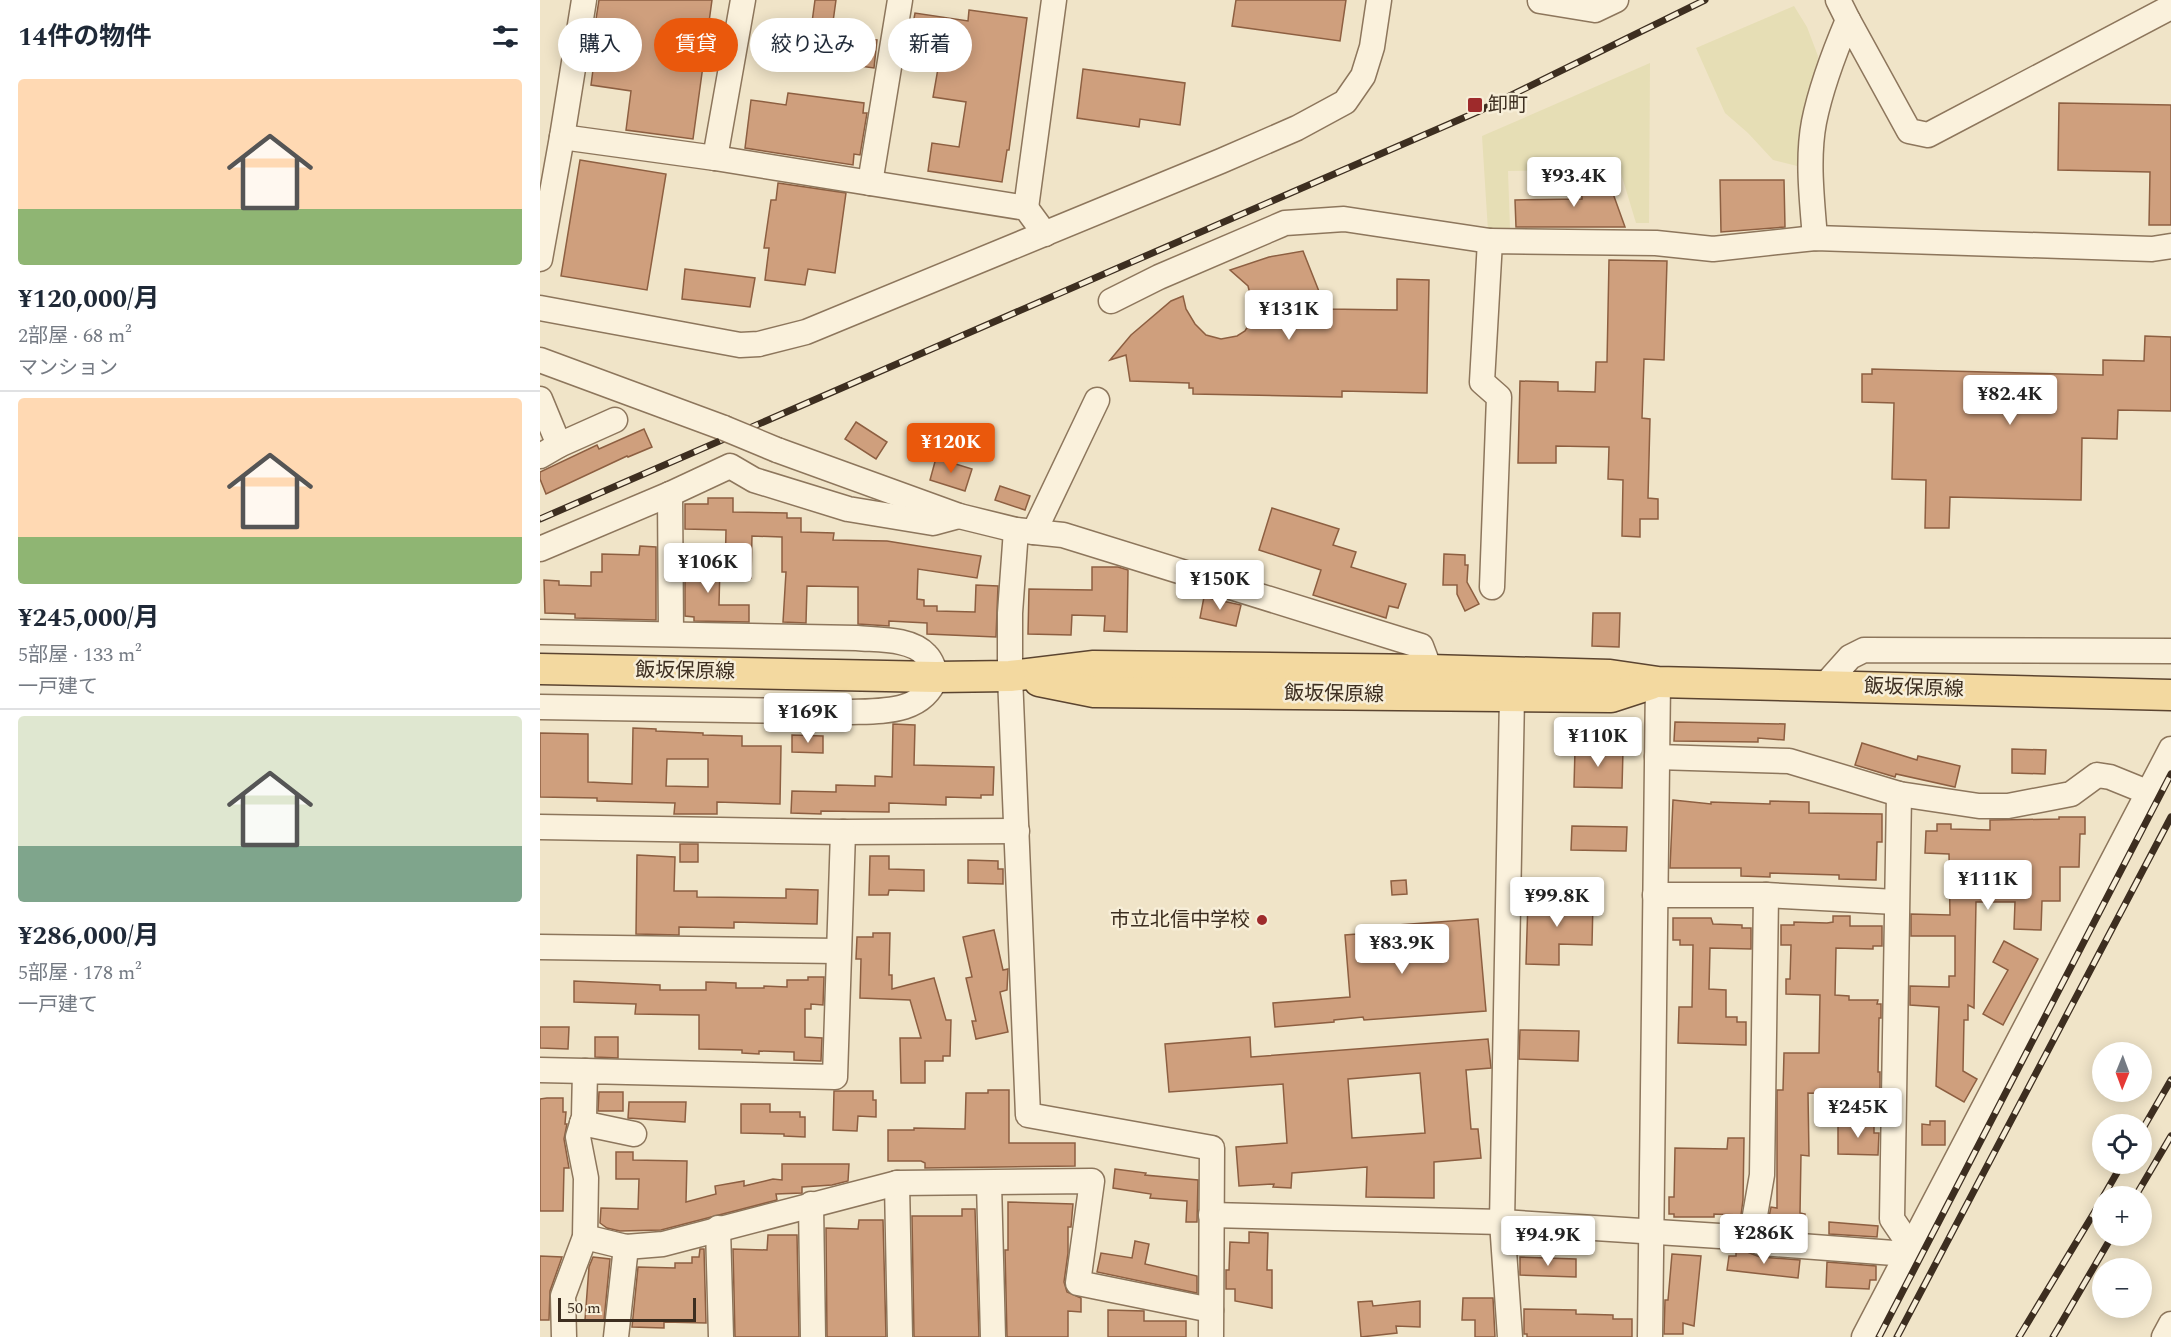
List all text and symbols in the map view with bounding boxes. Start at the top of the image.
text: 14件の物件 [18,17,151,57]
chip: 購入 [558,18,642,72]
chip: 賃貸 [654,18,738,72]
chip: 絞り込み [750,18,876,72]
chip: 新着 [888,18,972,72]
icon: filters [489,20,522,53]
place label: 卸町 [1488,90,1528,120]
marker: 卸町 [1466,96,1484,114]
icon: home [216,118,324,226]
pin: ¥93.4K [1525,157,1623,208]
text: ¥93.4K [1541,161,1607,191]
text: ¥120,000/月 [18,279,160,319]
pin: ¥131K [1247,290,1331,341]
text: ¥131K [1259,294,1319,324]
text: 2部屋 · 68 m² [18,321,132,351]
text: マンション [18,353,118,383]
pin: ¥82.4K [1961,375,2059,426]
text: ¥82.4K [1977,379,2043,409]
pin: ¥120K [909,423,993,474]
text: ¥120K [921,427,981,457]
icon: home [216,437,324,545]
pin: ¥106K [666,543,750,594]
text: ¥106K [678,547,738,577]
pin: ¥150K [1178,560,1262,611]
text: ¥150K [1190,564,1250,594]
text: ¥245,000/月 [18,598,160,638]
text: 5部屋 · 133 m² [18,640,142,670]
street label: 飯坂保原線 [635,655,735,687]
street label: 飯坂保原線 [1864,671,1964,705]
text: 一戸建て [18,672,98,702]
street label: 飯坂保原線 [1284,678,1384,710]
pin: ¥169K [766,693,850,744]
text: ¥169K [778,697,838,727]
pin: ¥110K [1556,717,1640,768]
text: ¥110K [1568,721,1628,751]
icon: home [216,755,324,863]
pin: ¥111K [1946,860,2030,911]
text: ¥111K [1958,864,2018,894]
pin: ¥99.8K [1508,877,1606,928]
text: ¥99.8K [1524,881,1590,911]
place label: 市立北信中学校 [1110,905,1250,935]
marker: 市立北信中学校 [1255,913,1269,927]
text: ¥286,000/月 [18,916,160,956]
pin: ¥83.9K [1353,924,1451,975]
text: ¥83.9K [1369,928,1435,958]
text: 5部屋 · 178 m² [18,958,142,988]
text: 一戸建て [18,990,98,1020]
north arrow [2092,1042,2152,1102]
map controls [2092,1042,2152,1318]
pin: ¥245K [1816,1088,1900,1139]
text: ¥245K [1828,1092,1888,1122]
button: locate [2092,1114,2152,1174]
button: + [2092,1186,2152,1246]
pin: ¥286K [1722,1214,1806,1265]
pin: ¥94.9K [1499,1216,1597,1267]
text: ¥286K [1734,1218,1794,1248]
text: ¥94.9K [1515,1220,1581,1250]
button: − [2092,1258,2152,1318]
scale bar [558,1295,696,1322]
text: 50 m [567,1296,601,1320]

